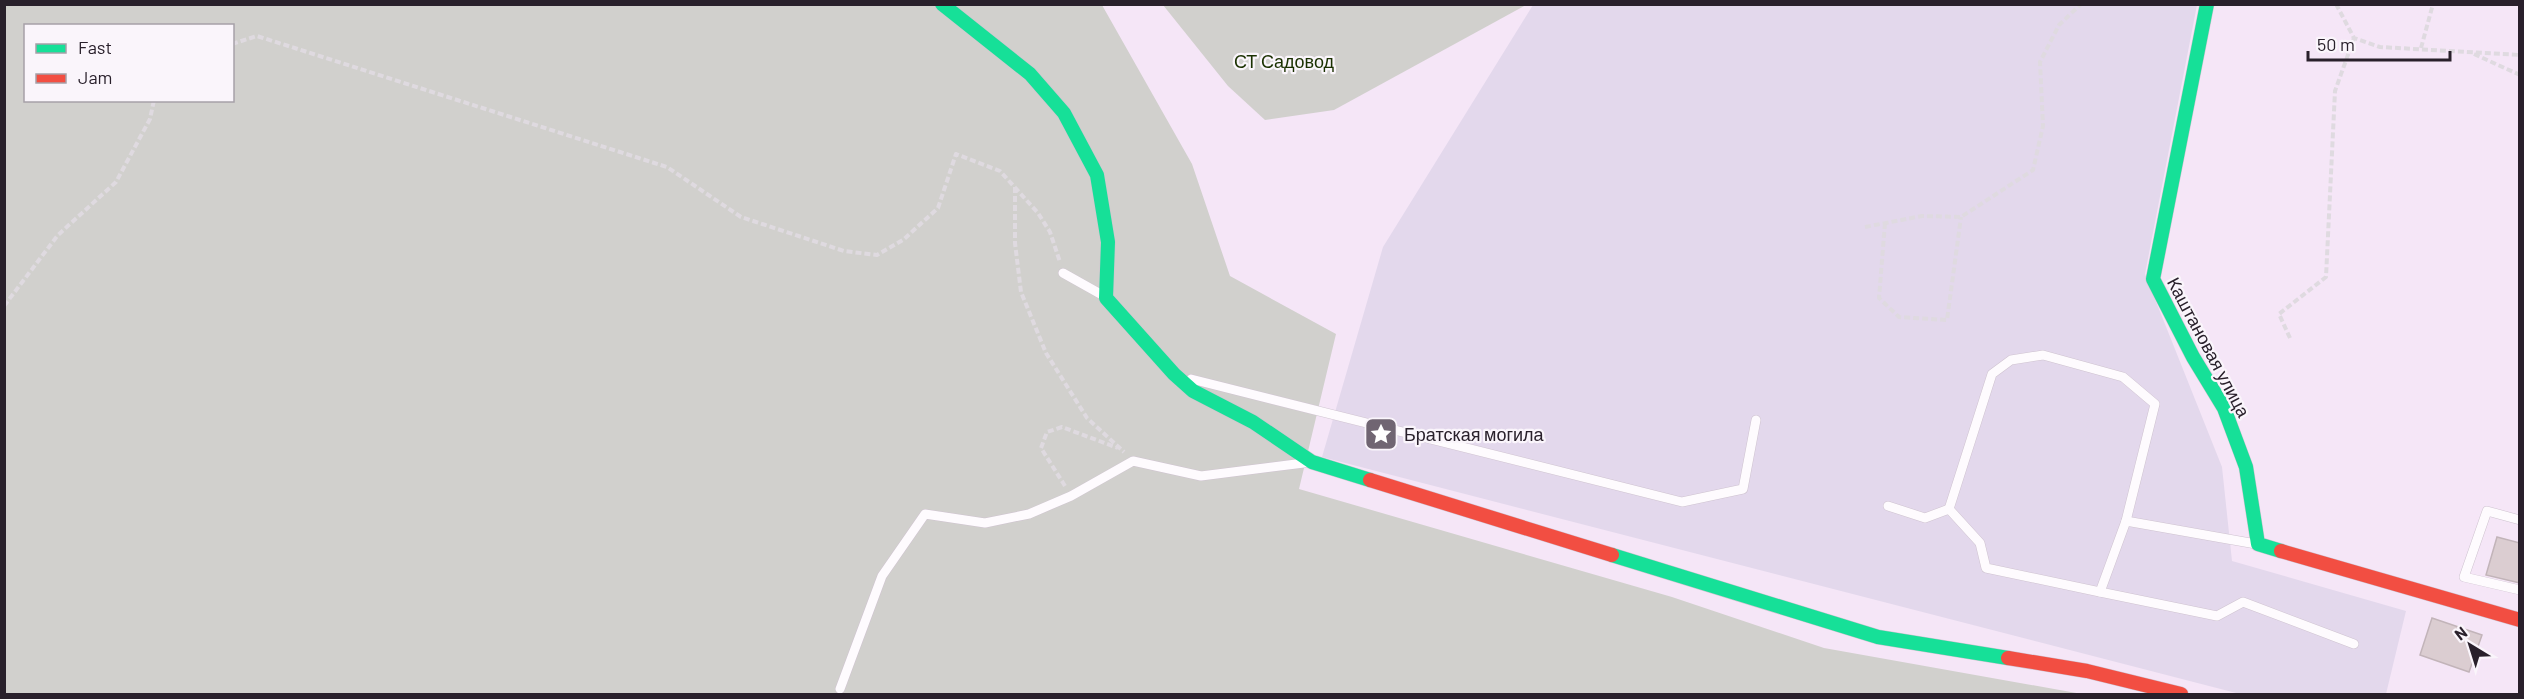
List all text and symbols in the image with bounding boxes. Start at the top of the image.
legend [24,24,234,102]
scale bar [2308,24,2450,62]
text: 50 m [2317,33,2355,55]
text: Fast [78,36,112,58]
park label: СТ Садовод [1234,50,1335,72]
text: Jam [78,66,112,88]
street label: Каштановая улица [2163,273,2256,422]
place icon: Братская могила [1363,416,1399,452]
place label: Братская могила [1404,423,1545,445]
north arrow [2440,615,2500,675]
text: N [2450,622,2470,644]

